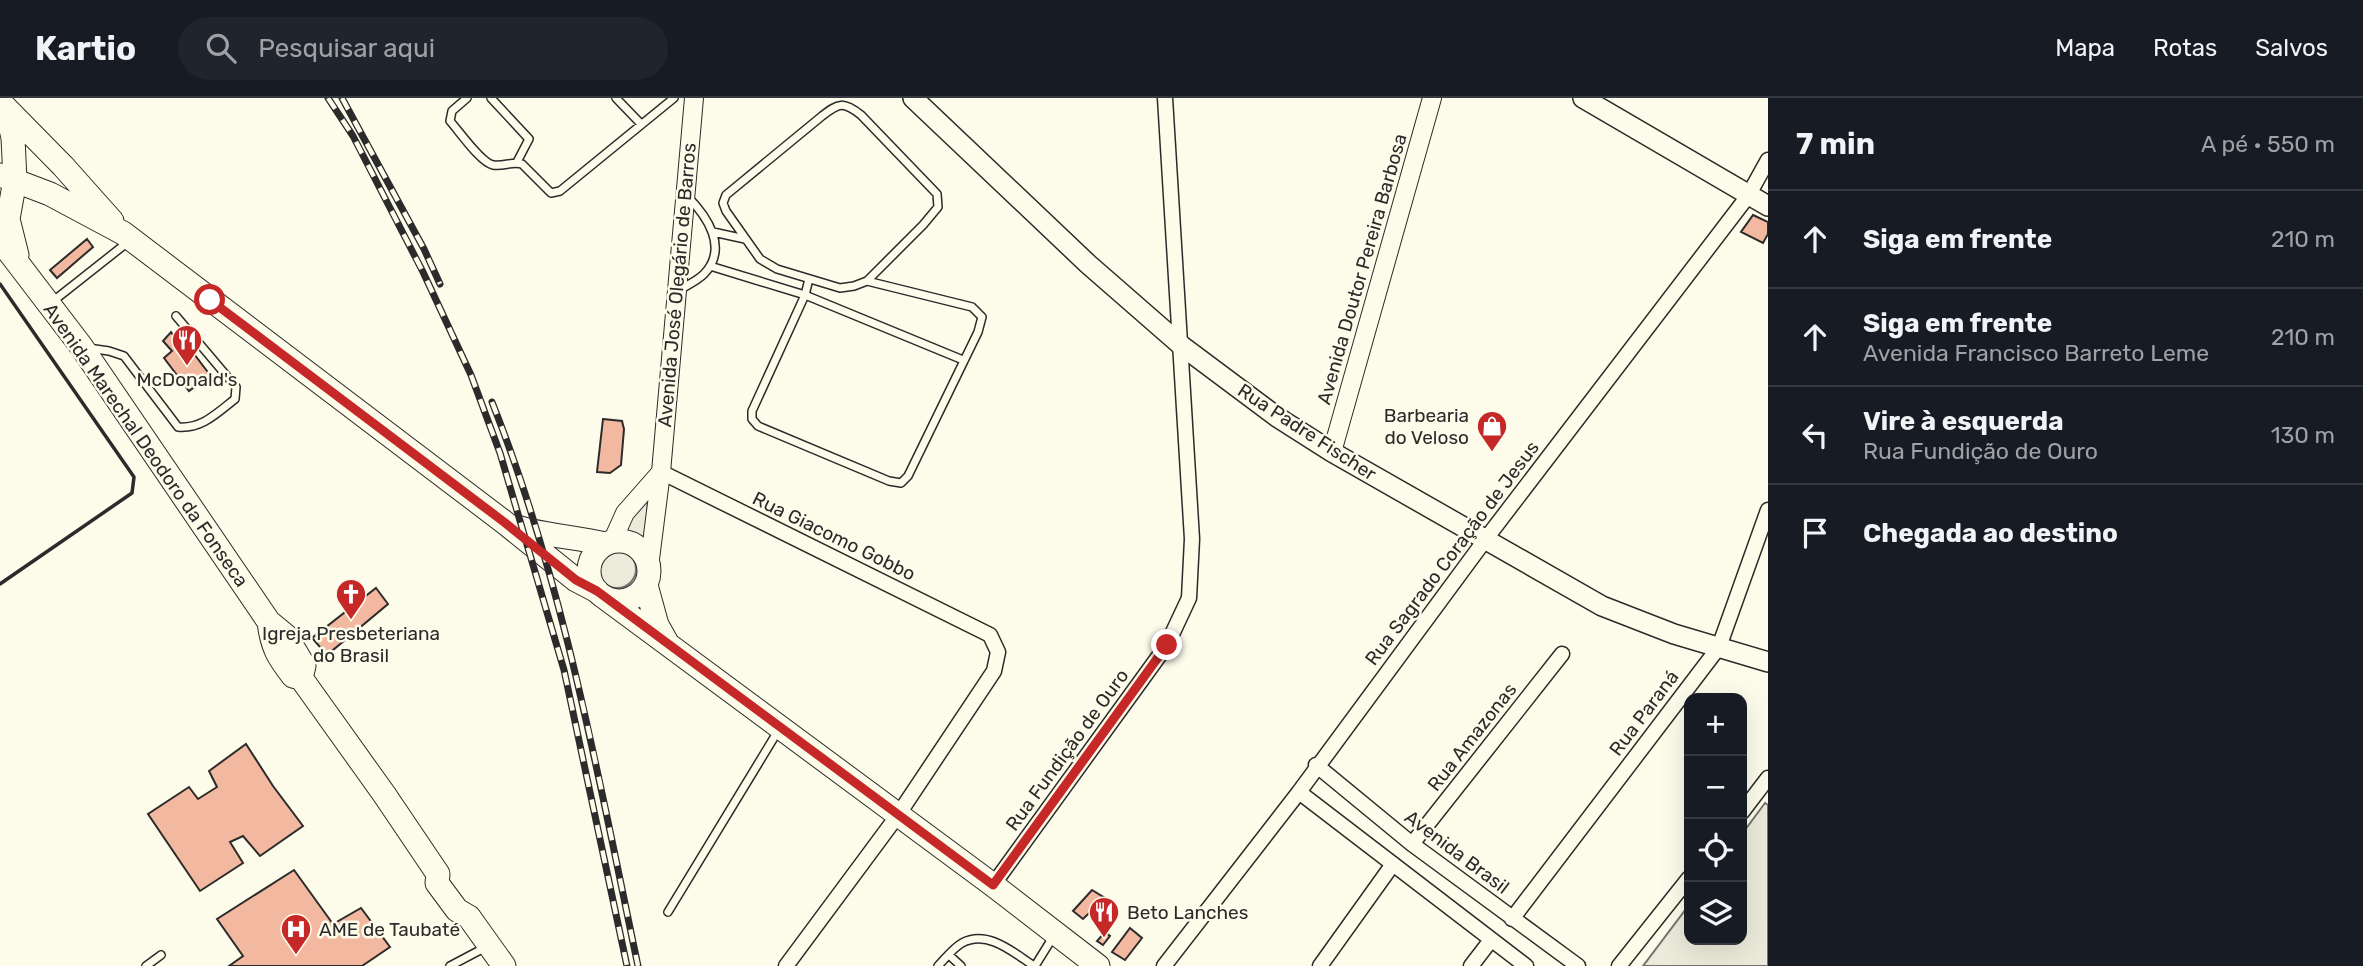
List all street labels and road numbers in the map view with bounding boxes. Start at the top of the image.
street label: Avenida Doutor Pereira Barbosa [1312,131,1412,407]
street label: Avenida José Olegário de Barros [653,142,701,428]
street label: Avenida Marechal Deodoro da Fonseca [39,299,253,591]
street label: Rua Padre Fischer [1233,379,1381,486]
street label: Rua Sagrado Coração de Jesus [1360,436,1544,670]
street label: Rua Giacomo Gobbo [749,487,919,585]
street label: Rua Fundição de Ouro [1001,665,1133,835]
street label: Rua Paraná [1604,666,1684,760]
street label: Rua Amazonas [1423,678,1521,796]
street label: Avenida Brasil [1400,805,1514,899]

